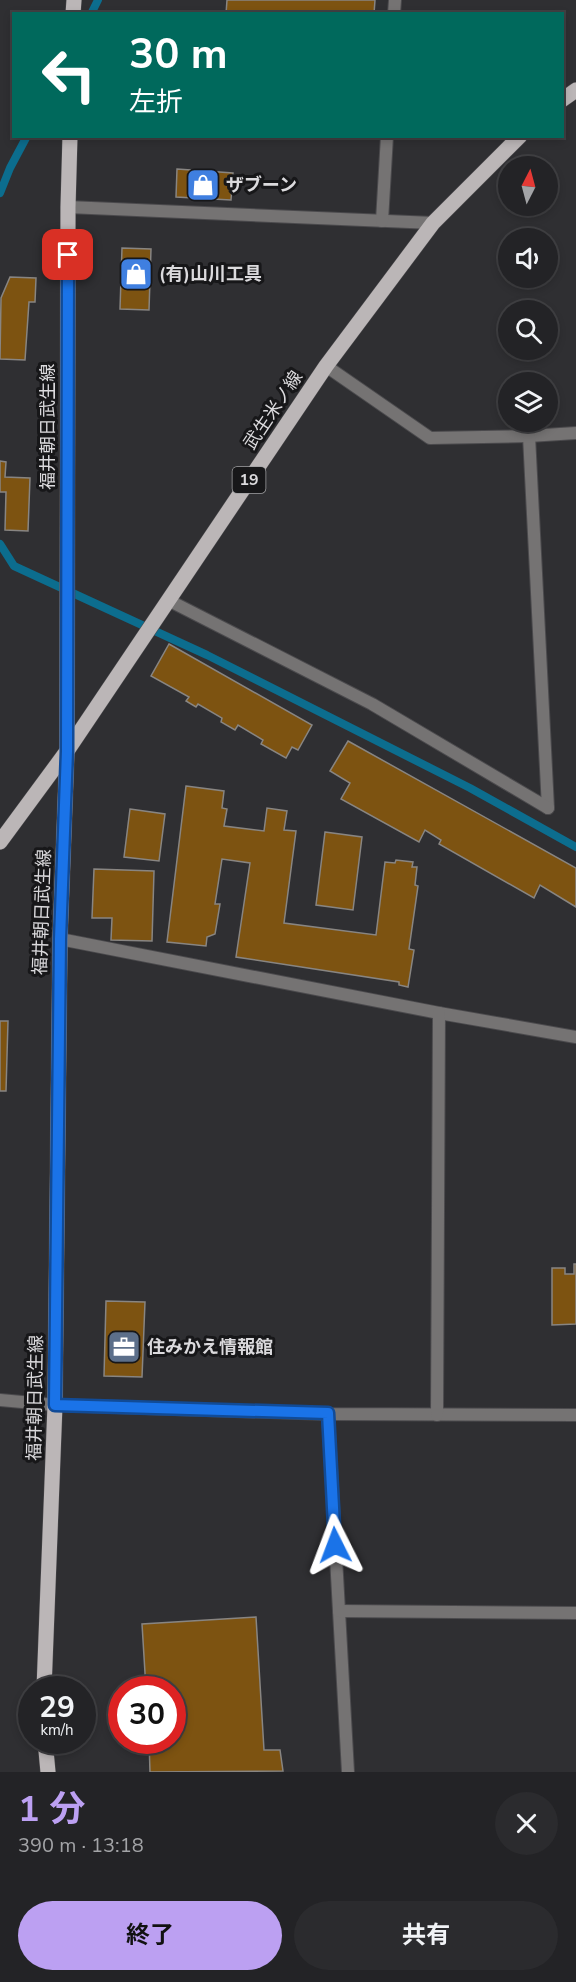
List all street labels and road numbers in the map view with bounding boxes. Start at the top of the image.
street label: 福井朝日武生線 [36,364,60,490]
street label: 武生米ノ線 [238,366,308,454]
road number: 19 [232,467,266,493]
street label: 福井朝日武生線 [28,849,56,975]
street label: 福井朝日武生線 [22,1335,48,1461]

